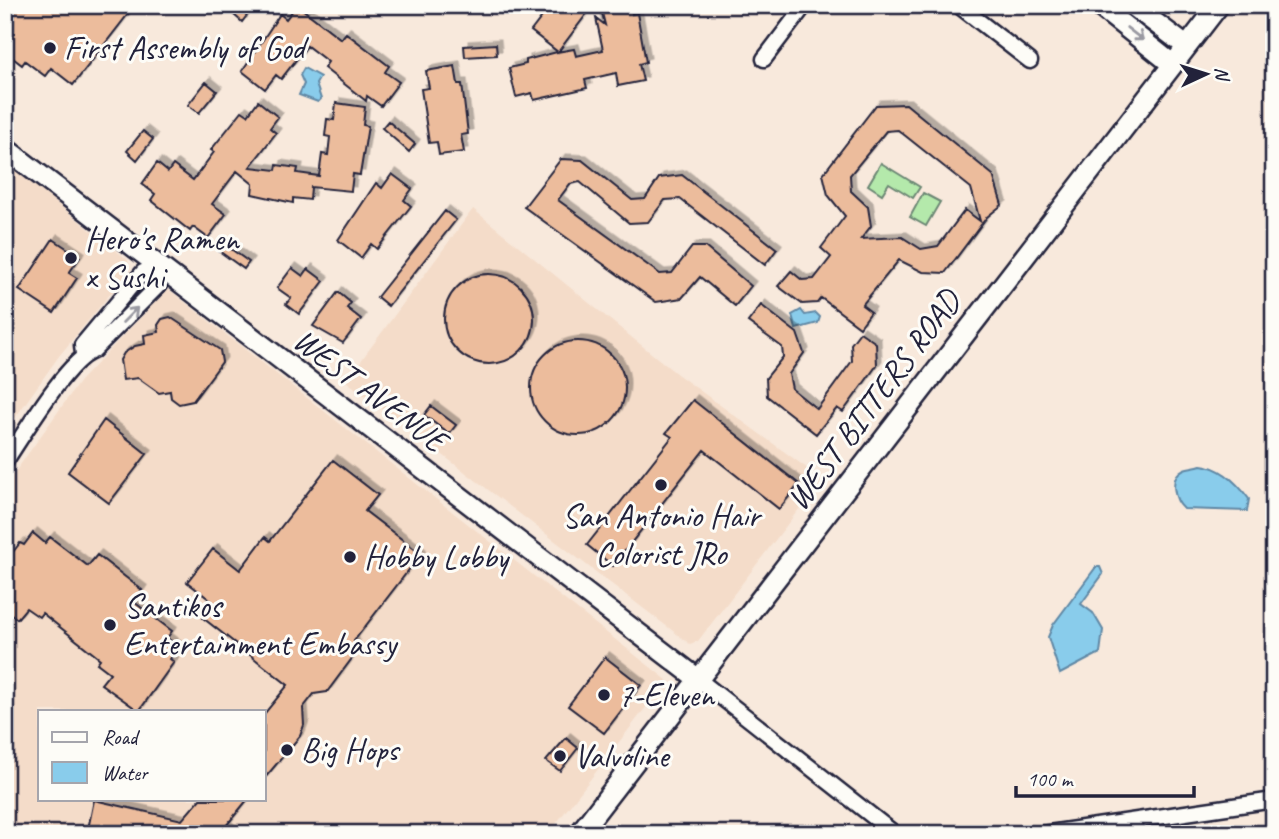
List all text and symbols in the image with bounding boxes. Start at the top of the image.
place label: First Assembly of God [64,27,310,69]
one-way arrow [1126,27,1144,42]
north arrow [1170,38,1240,108]
marker: First Assembly of God [42,40,58,56]
text: N [1210,66,1235,83]
place label: Hero's Ramen x Sushi [85,218,241,298]
marker: Hero's Ramen x Sushi [63,250,79,266]
street label: WEST BITTERS ROAD [777,280,971,518]
one-way arrow [121,306,138,323]
street label: WEST AVENUE [285,319,458,464]
marker: San Antonio Hair Colorist JRo [653,477,669,493]
place label: San Antonio Hair Colorist JRo [562,495,763,575]
place label: Hobby Lobby [364,536,511,578]
marker: Hobby Lobby [342,549,358,565]
place label: Santikos Entertainment Embassy [124,585,399,665]
marker: Santikos Entertainment Embassy [102,617,118,633]
place label: 7-Eleven [618,674,716,716]
marker: 7-Eleven [596,687,612,703]
legend [38,710,266,800]
text: Road [102,724,141,750]
place label: Big Hops [301,729,401,771]
place label: Valvoline [574,735,671,777]
marker: Big Hops [279,742,295,758]
marker: Valvoline [552,748,568,764]
scale bar [1016,755,1195,799]
text: Water [102,760,149,786]
text: 100 m [1027,766,1074,792]

